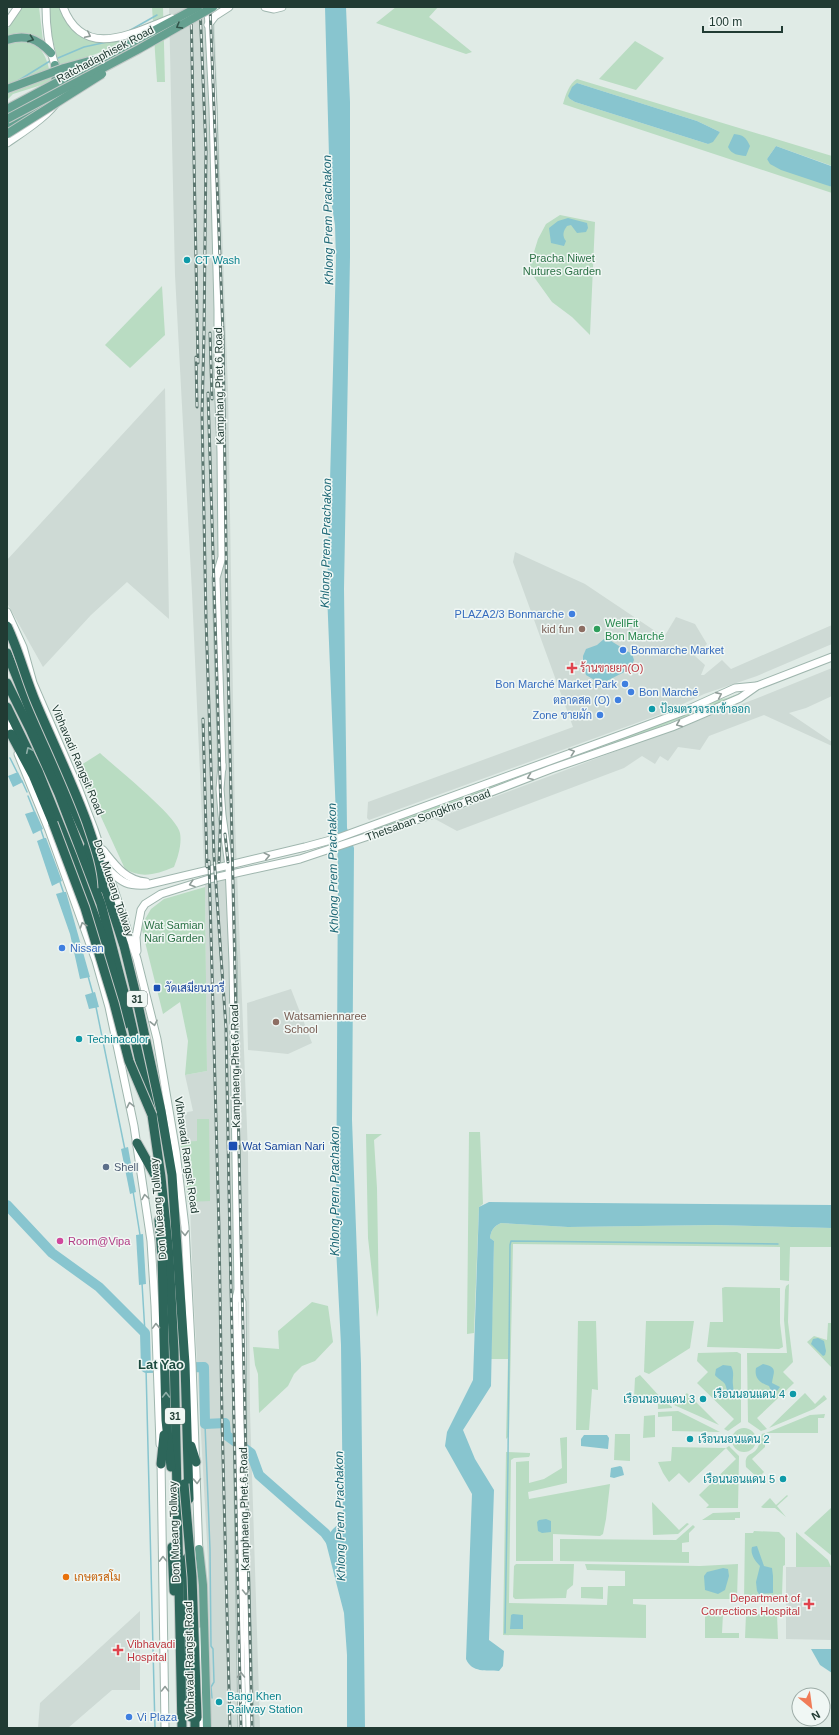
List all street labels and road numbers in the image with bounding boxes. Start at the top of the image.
street label: Ratchadaphisek Road [54,23,156,85]
street label: Kamphang Phet 6 Road [212,327,226,445]
street label: Vibhavadi Rangsit Road [49,703,107,817]
street label: Thetsaban Songkhro Road [364,787,492,843]
street label: Don Mueang Tollway [92,838,136,939]
road number: 31 [127,991,147,1007]
street label: Kamphaeng Phet 6 Road [228,1004,242,1128]
street label: Vibhavadi Rangsit Road [173,1096,201,1214]
street label: Don Mueang Tollway [148,1157,168,1260]
road number: 31 [165,1408,185,1424]
street label: Kamphaeng Phet 6 Road [237,1447,251,1571]
street label: Don Mueang Tollway [166,1480,182,1583]
street label: Vibhavadi Rangsit Road [182,1601,196,1719]

